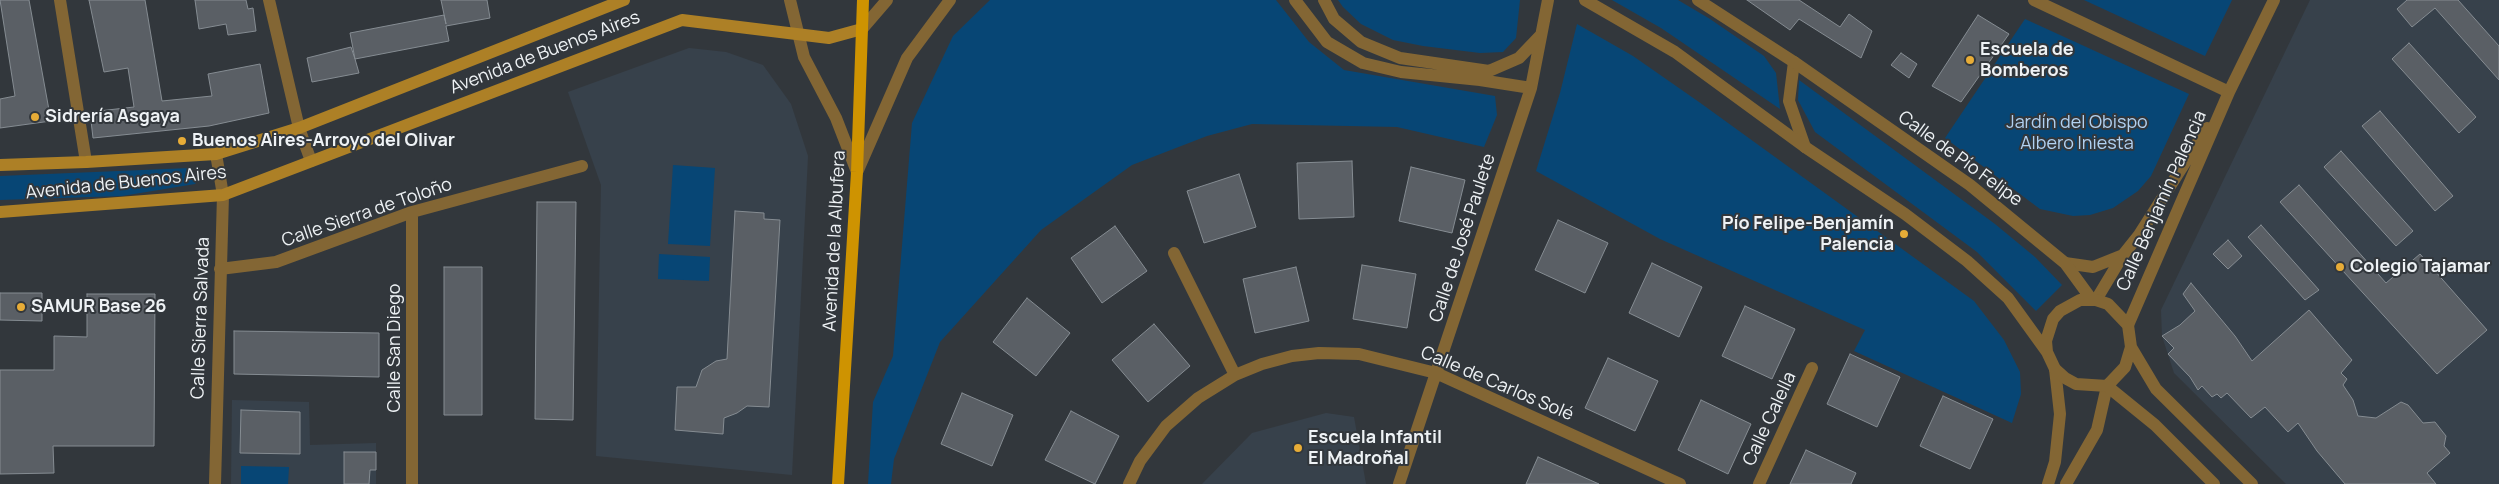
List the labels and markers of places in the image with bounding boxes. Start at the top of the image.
place label: Escuela de Bomberos [1980,39,2074,82]
marker: Escuela de Bomberos [1964,54,1976,66]
place label: Sidrería Asgaya [45,106,180,128]
marker: Sidrería Asgaya [29,111,41,123]
place label: Buenos Aires-Arroyo del Olivar [192,130,455,152]
marker: Buenos Aires-Arroyo del Olivar [176,135,188,147]
place label: Pío Felipe-Benjamín Palencia [1722,213,1894,255]
marker: Pío Felipe-Benjamín Palencia [1898,228,1910,240]
place label: Colegio Tajamar [2350,256,2490,278]
marker: Colegio Tajamar [2334,261,2346,273]
place label: SAMUR Base 26 [31,296,167,318]
marker: SAMUR Base 26 [15,301,27,313]
place label: Escuela Infantil El Madroñal [1308,427,1442,469]
marker: Escuela Infantil El Madroñal [1292,442,1304,454]

